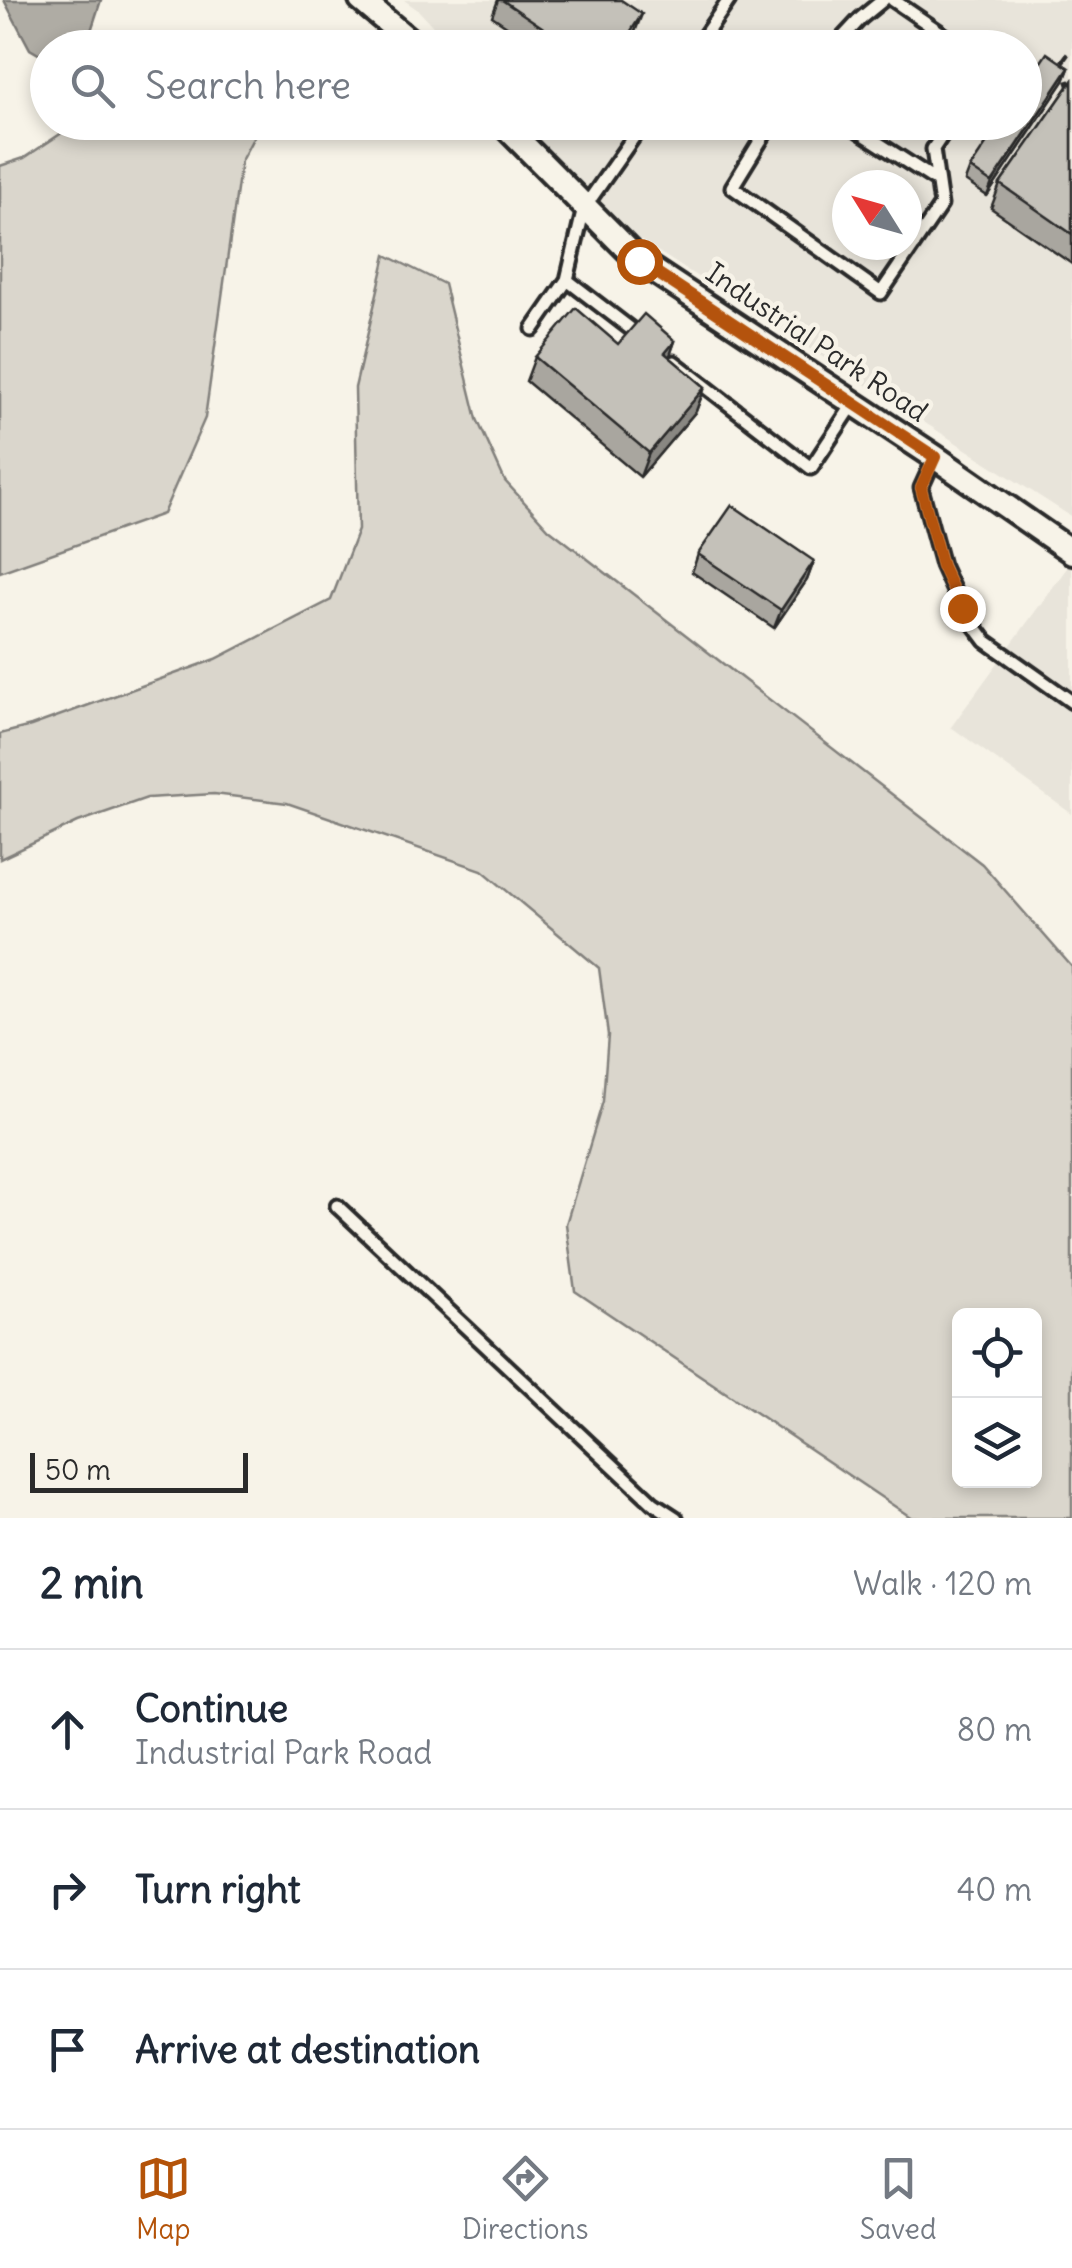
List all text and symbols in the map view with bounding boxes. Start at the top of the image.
search box [30,30,1042,140]
icon: search [65,58,120,113]
text: Search here [145,62,351,109]
north arrow [832,170,922,260]
route start [617,239,663,285]
street label: Industrial Park Road [699,254,935,430]
route end [940,586,986,632]
map controls [952,1308,1042,1488]
button: locate [952,1308,1042,1398]
button: layers [952,1398,1042,1488]
scale bar [30,1448,248,1492]
text: 50 m [45,1452,111,1488]
text: 2 min [40,1557,144,1609]
text: Walk · 120 m [853,1563,1032,1604]
text: Continue [135,1685,288,1732]
icon: ahead [40,1702,95,1757]
text: 80 m [957,1709,1032,1750]
text: Industrial Park Road [135,1732,432,1773]
icon: right [40,1862,95,1917]
text: Turn right [135,1866,301,1913]
text: 40 m [957,1869,1032,1910]
icon: arrive [40,2022,95,2077]
text: Arrive at destination [135,2026,480,2073]
tab: Map [136,2151,191,2247]
tab: Directions [462,2151,588,2247]
tab: Saved [860,2151,936,2247]

